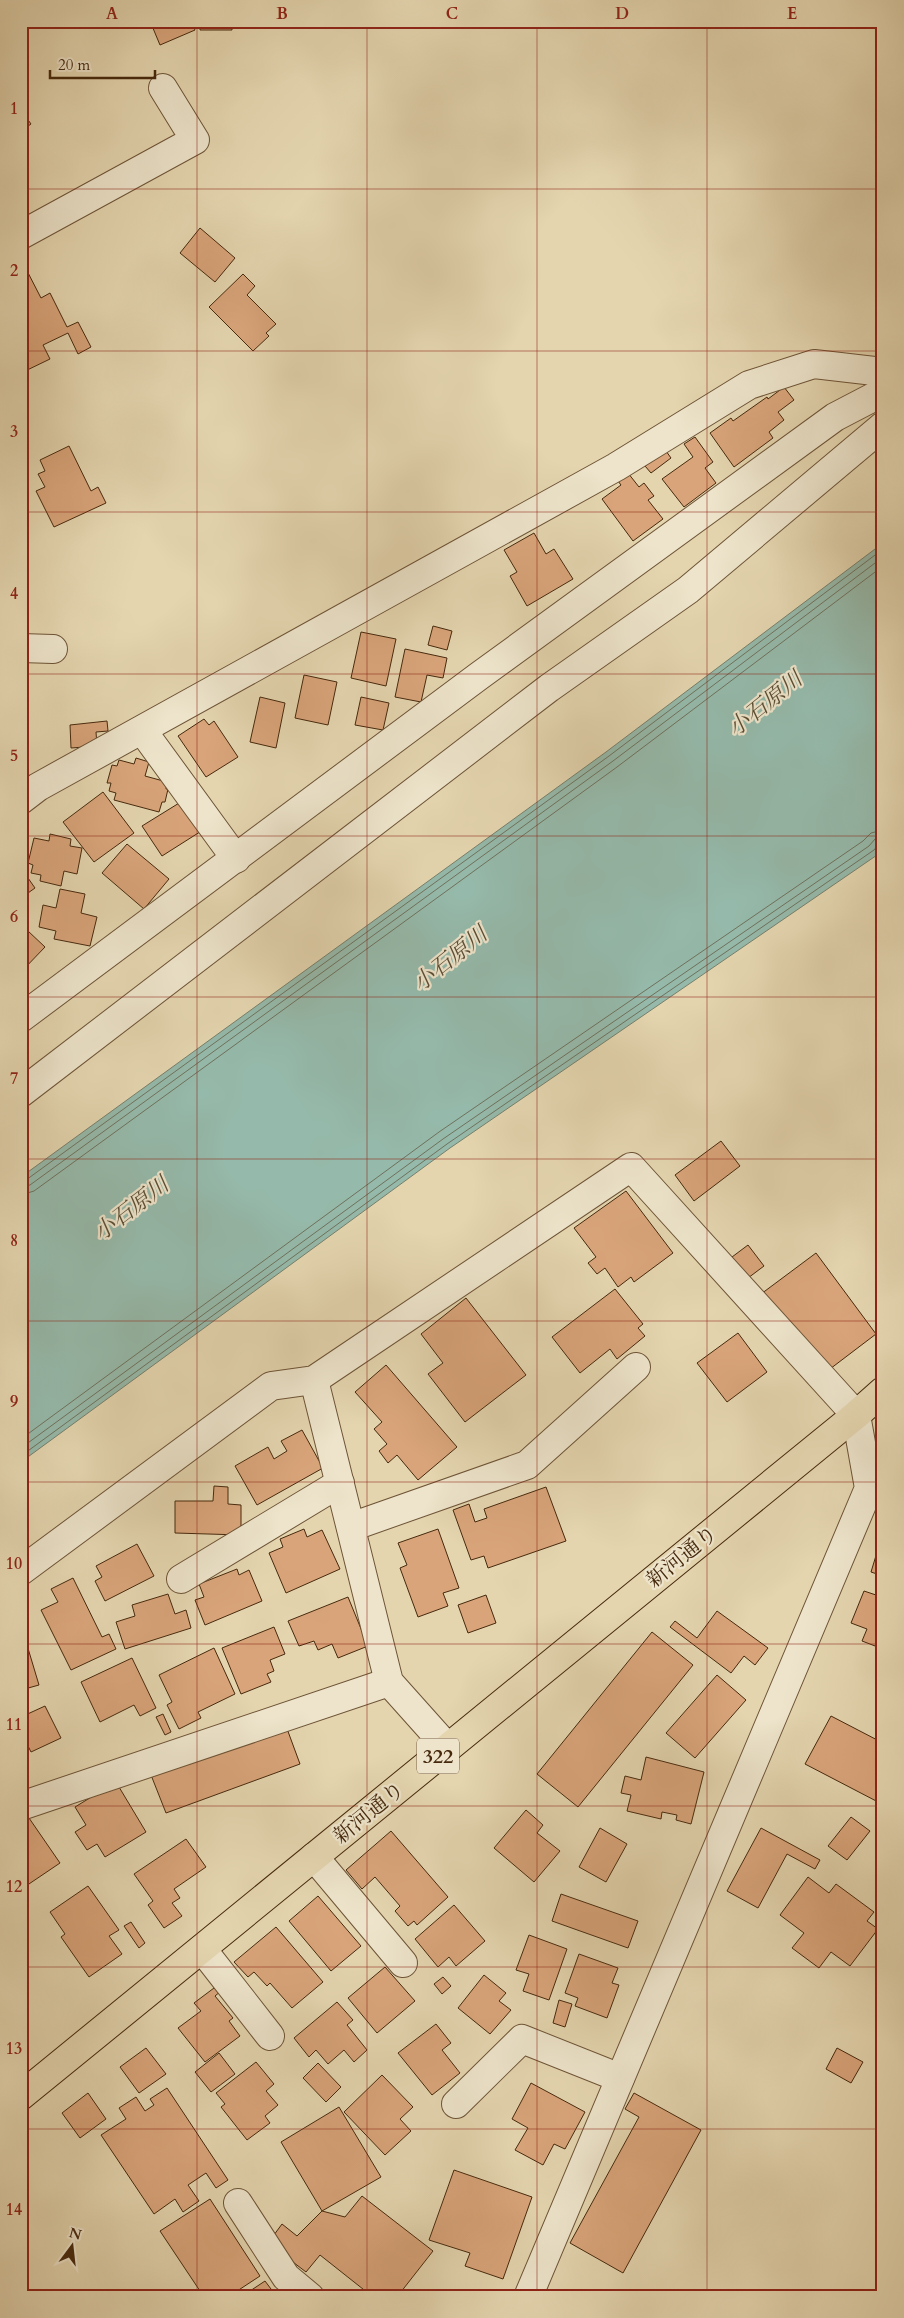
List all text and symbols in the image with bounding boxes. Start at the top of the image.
text: A [106,3,118,25]
text: B [276,3,288,25]
text: C [446,3,458,25]
text: D [615,3,629,25]
text: E [787,3,797,25]
scale bar [50,48,155,80]
text: 20 m [58,55,90,75]
text: 1 [10,98,18,120]
text: 2 [10,260,18,282]
text: 3 [10,421,18,443]
text: 4 [10,583,18,605]
water label: 小石原川 [721,663,810,743]
text: 5 [10,745,18,767]
text: 6 [10,906,18,928]
water label: 小石原川 [406,918,495,998]
text: 7 [10,1068,18,1090]
water label: 小石原川 [87,1169,176,1248]
text: 8 [10,1230,18,1252]
text: 9 [10,1391,18,1413]
street label: 新河通り [640,1519,724,1595]
text: 10 [6,1553,22,1575]
text: 11 [6,1714,22,1736]
road number: 322 [417,1738,459,1774]
street label: 新河通り [327,1775,411,1851]
text: 12 [6,1876,22,1898]
text: 13 [6,2038,22,2060]
text: 14 [6,2199,22,2221]
north arrow [48,2220,98,2270]
text: N [67,2223,84,2245]

